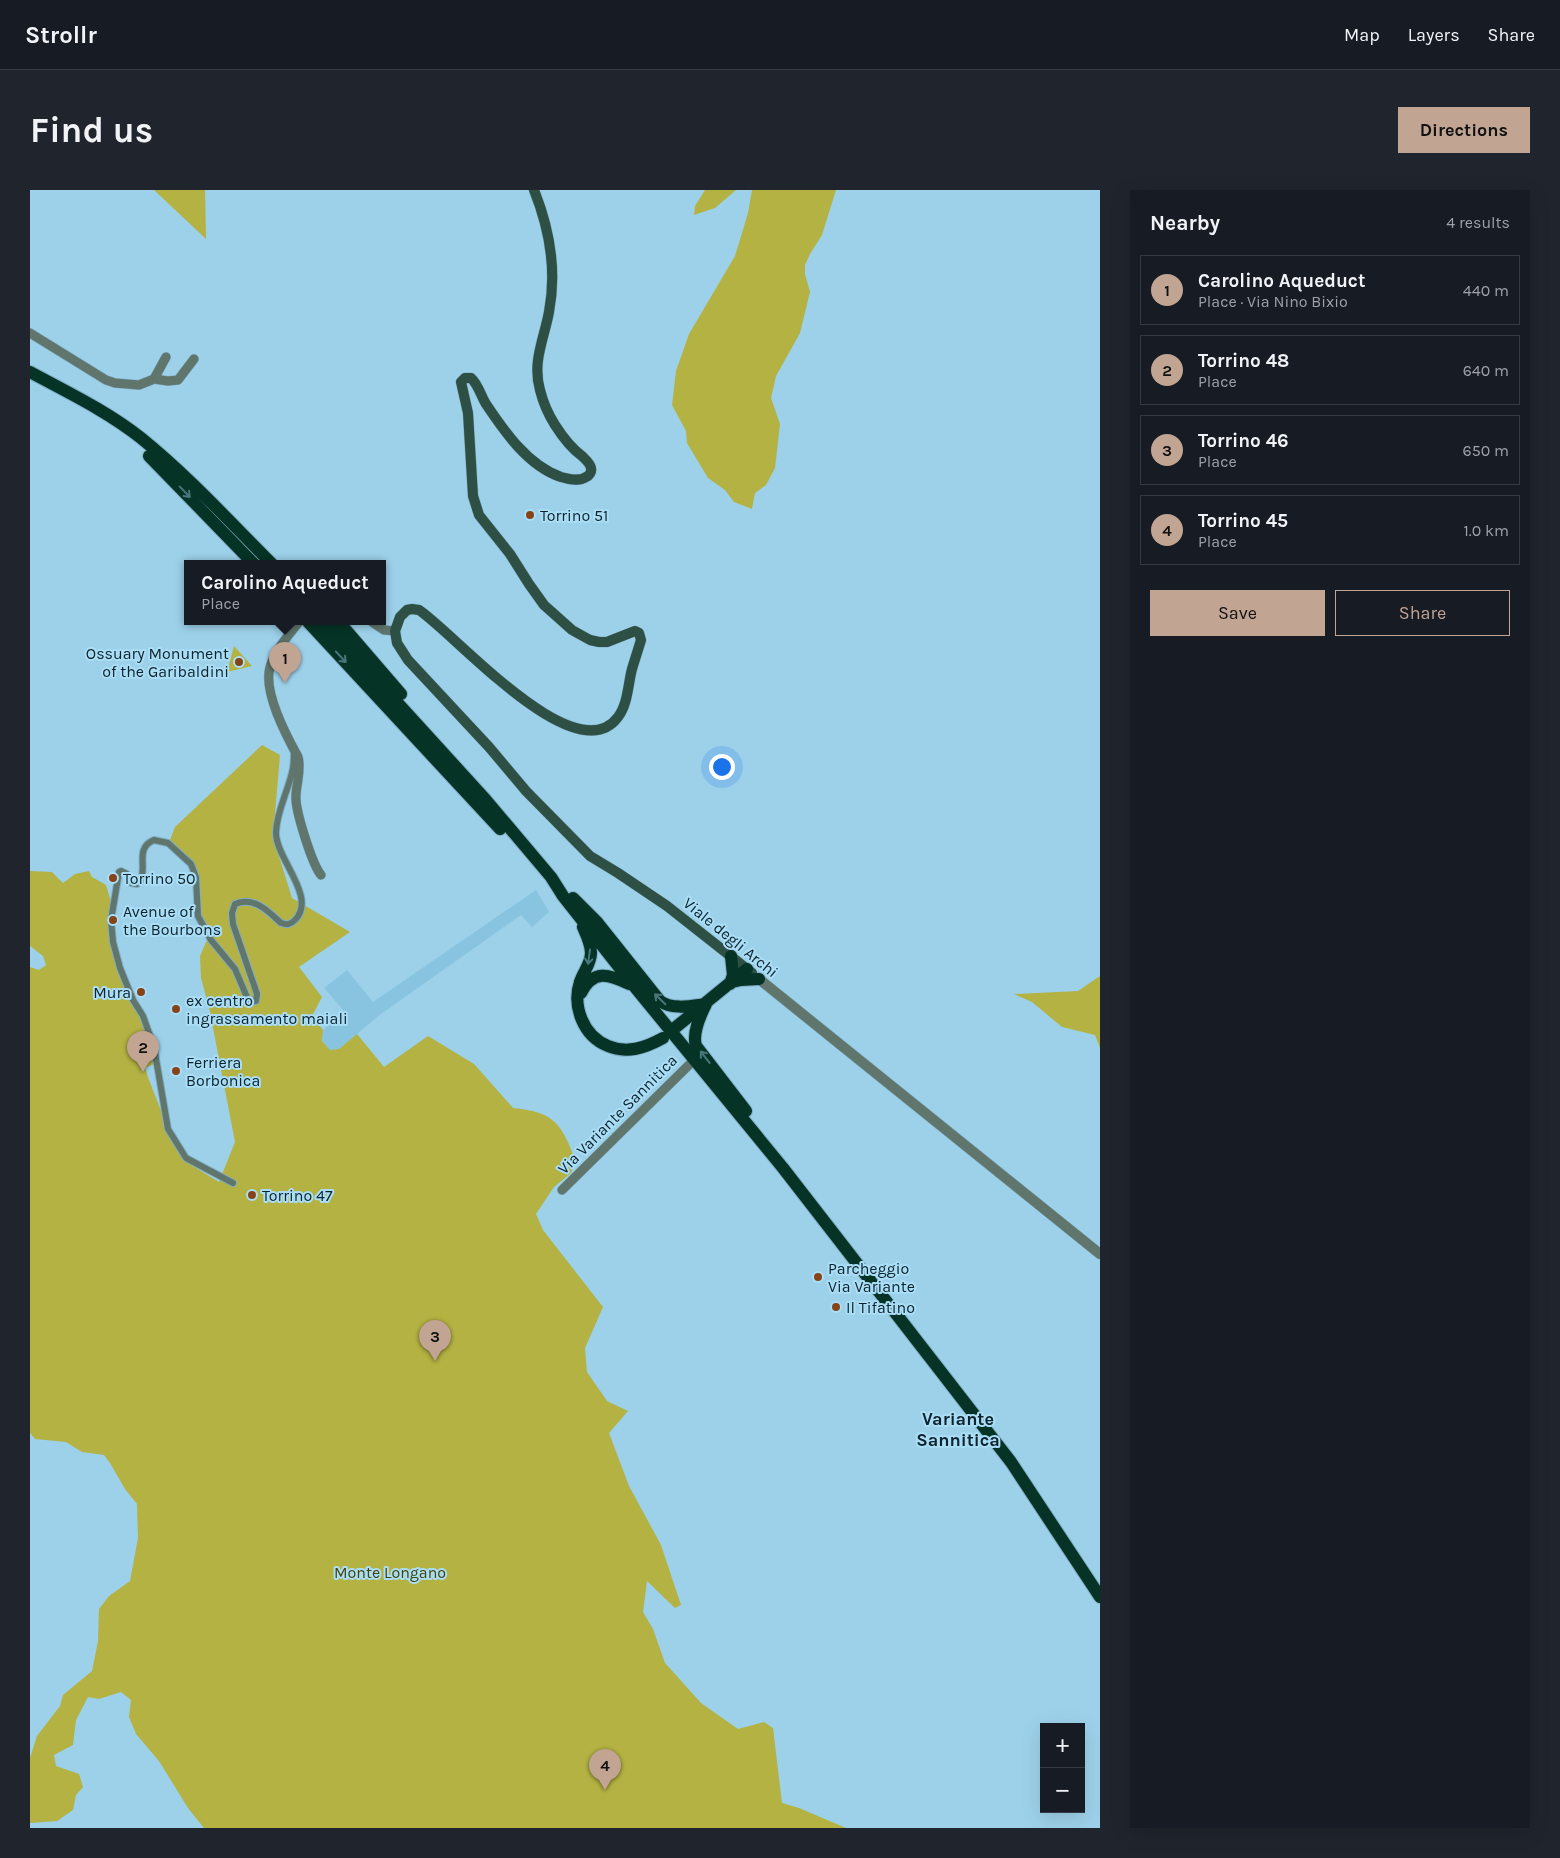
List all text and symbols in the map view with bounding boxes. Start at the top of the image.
text: Strollr [25,21,97,49]
text: Map [1344,24,1380,46]
text: Layers [1408,24,1460,46]
text: Share [1488,24,1535,46]
button: Directions [1398,107,1530,153]
text: Find us [30,110,153,151]
text: Nearby [1150,211,1220,235]
text: 4 results [1446,213,1510,232]
text: Carolino Aqueduct [1198,270,1365,292]
text: 1 [1164,281,1170,300]
text: 440 m [1463,281,1509,300]
text: Place · Via Nino Bixio [1198,292,1348,311]
text: Torrino 48 [1198,350,1289,372]
text: 2 [1162,361,1172,380]
text: 640 m [1463,361,1509,380]
text: Place [1198,372,1237,391]
text: Torrino 46 [1198,430,1289,452]
text: 3 [1162,441,1172,460]
text: 650 m [1463,441,1509,460]
text: Place [1198,452,1237,471]
one-way arrow [179,486,191,499]
place label: Torrino 51 [540,506,608,525]
marker: Torrino 51 [524,509,536,521]
text: Torrino 45 [1198,510,1288,532]
text: 4 [1162,521,1172,540]
text: 1.0 km [1464,521,1509,540]
text: Place [1198,532,1237,551]
popup [184,560,386,625]
text: Carolino Aqueduct [201,572,369,594]
button: Save [1150,590,1325,636]
button: Share [1335,590,1510,636]
text: Place [201,594,240,613]
pin: 1 [269,642,301,683]
place label: Ossuary Monument of the Garibaldini [86,644,229,681]
one-way arrow [335,651,347,664]
marker: Ossuary Monument of the Garibaldini [233,656,245,668]
your location [709,754,735,780]
place label: Torrino 50 [123,869,196,888]
marker: Torrino 50 [107,872,119,884]
street label: Viale degli Archi [679,893,782,981]
place label: Avenue of the Bourbons [123,902,221,939]
marker: Avenue of the Bourbons [107,914,119,926]
one-way arrow [584,949,594,965]
place label: Mura [93,983,131,1002]
marker: Mura [135,986,147,998]
place label: ex centro ingrassamento maiali [186,991,348,1028]
one-way arrow [654,993,666,1005]
marker: ex centro ingrassamento maiali [170,1003,182,1015]
pin: 2 [127,1031,159,1072]
street label: Via Variante Sannitica [554,1051,681,1178]
one-way arrow [699,1051,710,1064]
place label: Ferriera Borbonica [186,1053,260,1090]
marker: Ferriera Borbonica [170,1065,182,1077]
place label: Torrino 47 [262,1186,333,1205]
marker: Torrino 47 [246,1189,258,1201]
place label: Parcheggio Via Variante [828,1259,915,1296]
marker: Parcheggio Via Variante [812,1271,824,1283]
place label: Il Tifatino [846,1298,915,1317]
marker: Il Tifatino [830,1301,842,1313]
pin: 3 [419,1320,451,1361]
district label: Variante Sannitica [916,1408,1000,1451]
park label: Monte Longano [334,1563,446,1582]
map controls [1040,1723,1085,1813]
button: + [1040,1723,1085,1768]
pin: 4 [589,1749,621,1790]
button: − [1040,1768,1085,1813]

